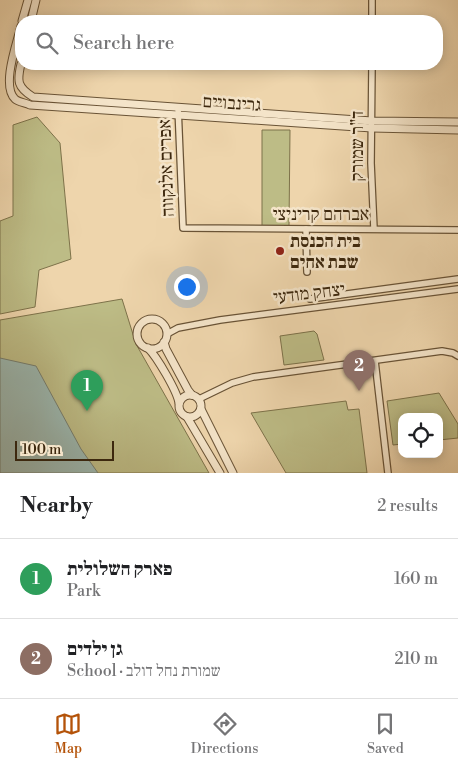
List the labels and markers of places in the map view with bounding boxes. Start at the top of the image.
place label: בית הכנסת שבת אחים [290,230,361,274]
marker: בית הכנסת שבת אחים [274,245,286,257]
pin: 2 [343,350,375,391]
pin: 1 [71,370,103,411]

